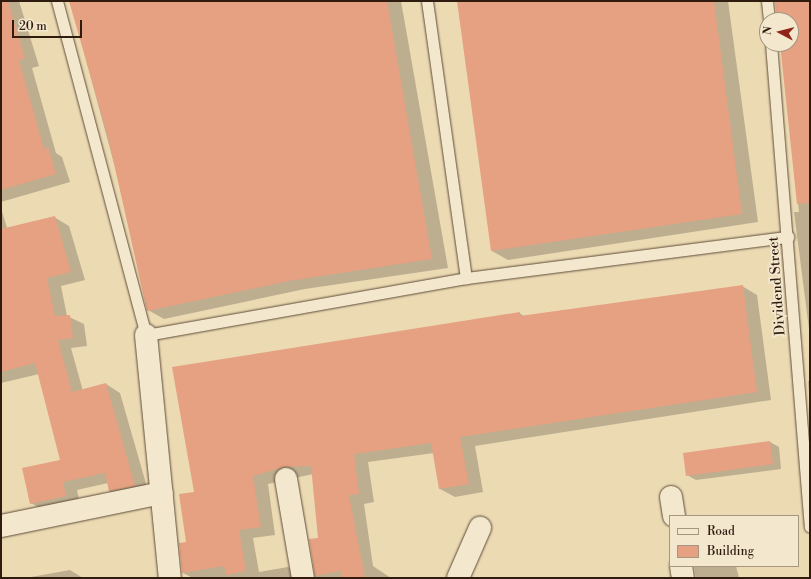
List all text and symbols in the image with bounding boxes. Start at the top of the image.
scale bar [14,12,84,38]
north arrow [759,12,799,52]
text: 20 m [19,19,47,34]
text: N [761,25,776,36]
street label: Dividend Street [765,236,789,336]
legend [669,515,799,567]
text: Road [707,524,735,539]
text: Building [707,544,754,559]

